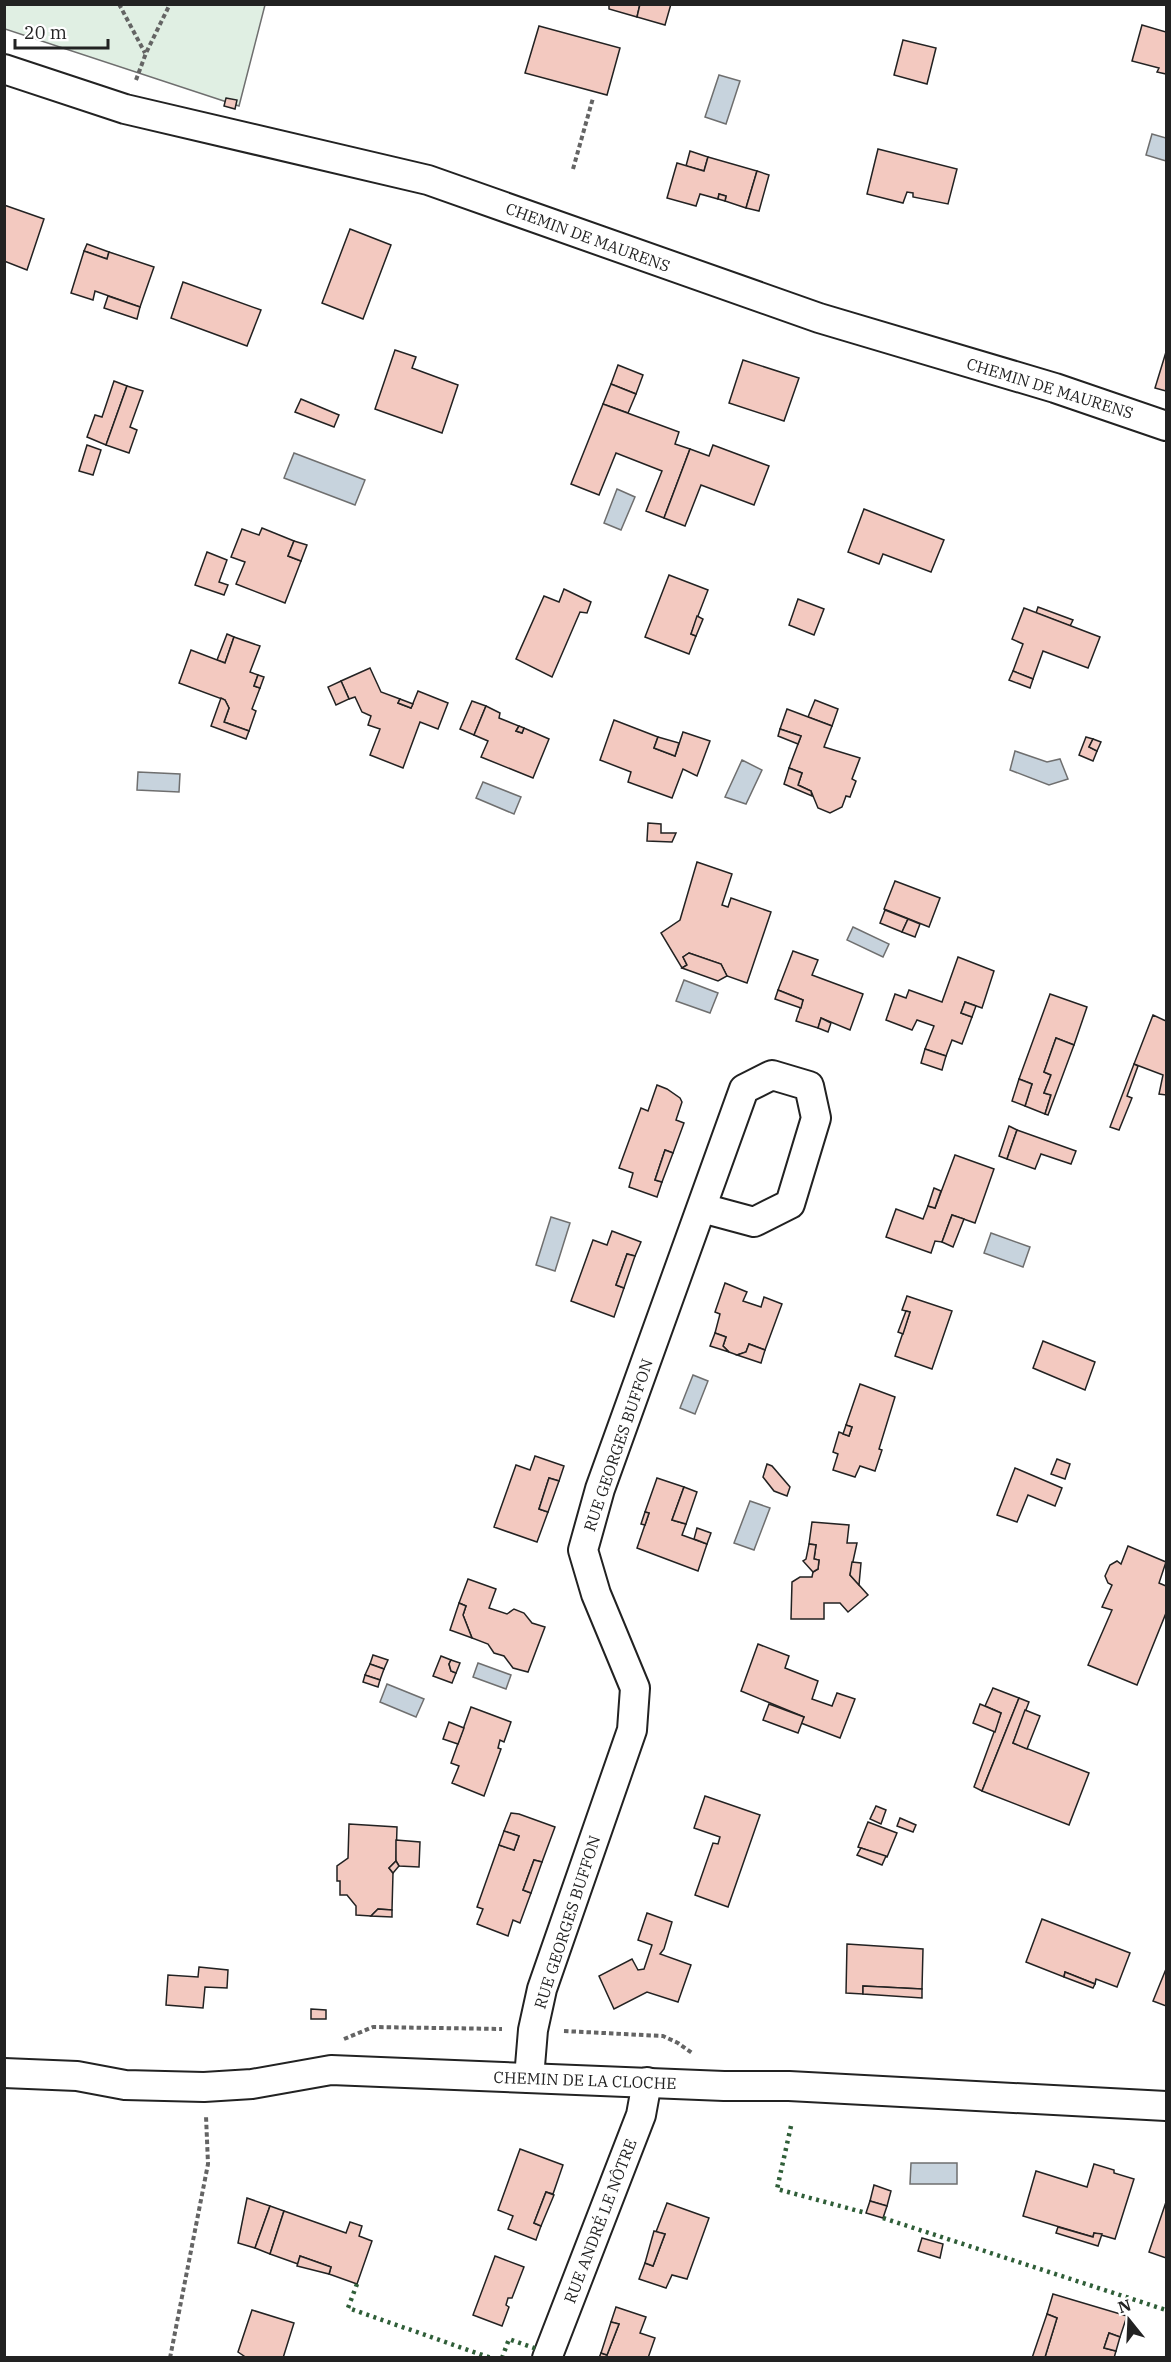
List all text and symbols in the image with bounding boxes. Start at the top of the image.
scale bar [15,12,108,50]
text: 20 m [24,21,67,44]
street label: CHEMIN DE MAURENS [503,198,673,276]
street label: CHEMIN DE MAURENS [964,353,1136,423]
street label: RUE GEORGES BUFFON [579,1356,657,1534]
street label: RUE GEORGES BUFFON [529,1833,605,2011]
street label: CHEMIN DE LA CLOCHE [493,2067,677,2093]
street label: RUE ANDRÉ LE NÔTRE [558,2136,641,2306]
north arrow [1099,2290,1159,2350]
text: N [1115,2294,1133,2317]

